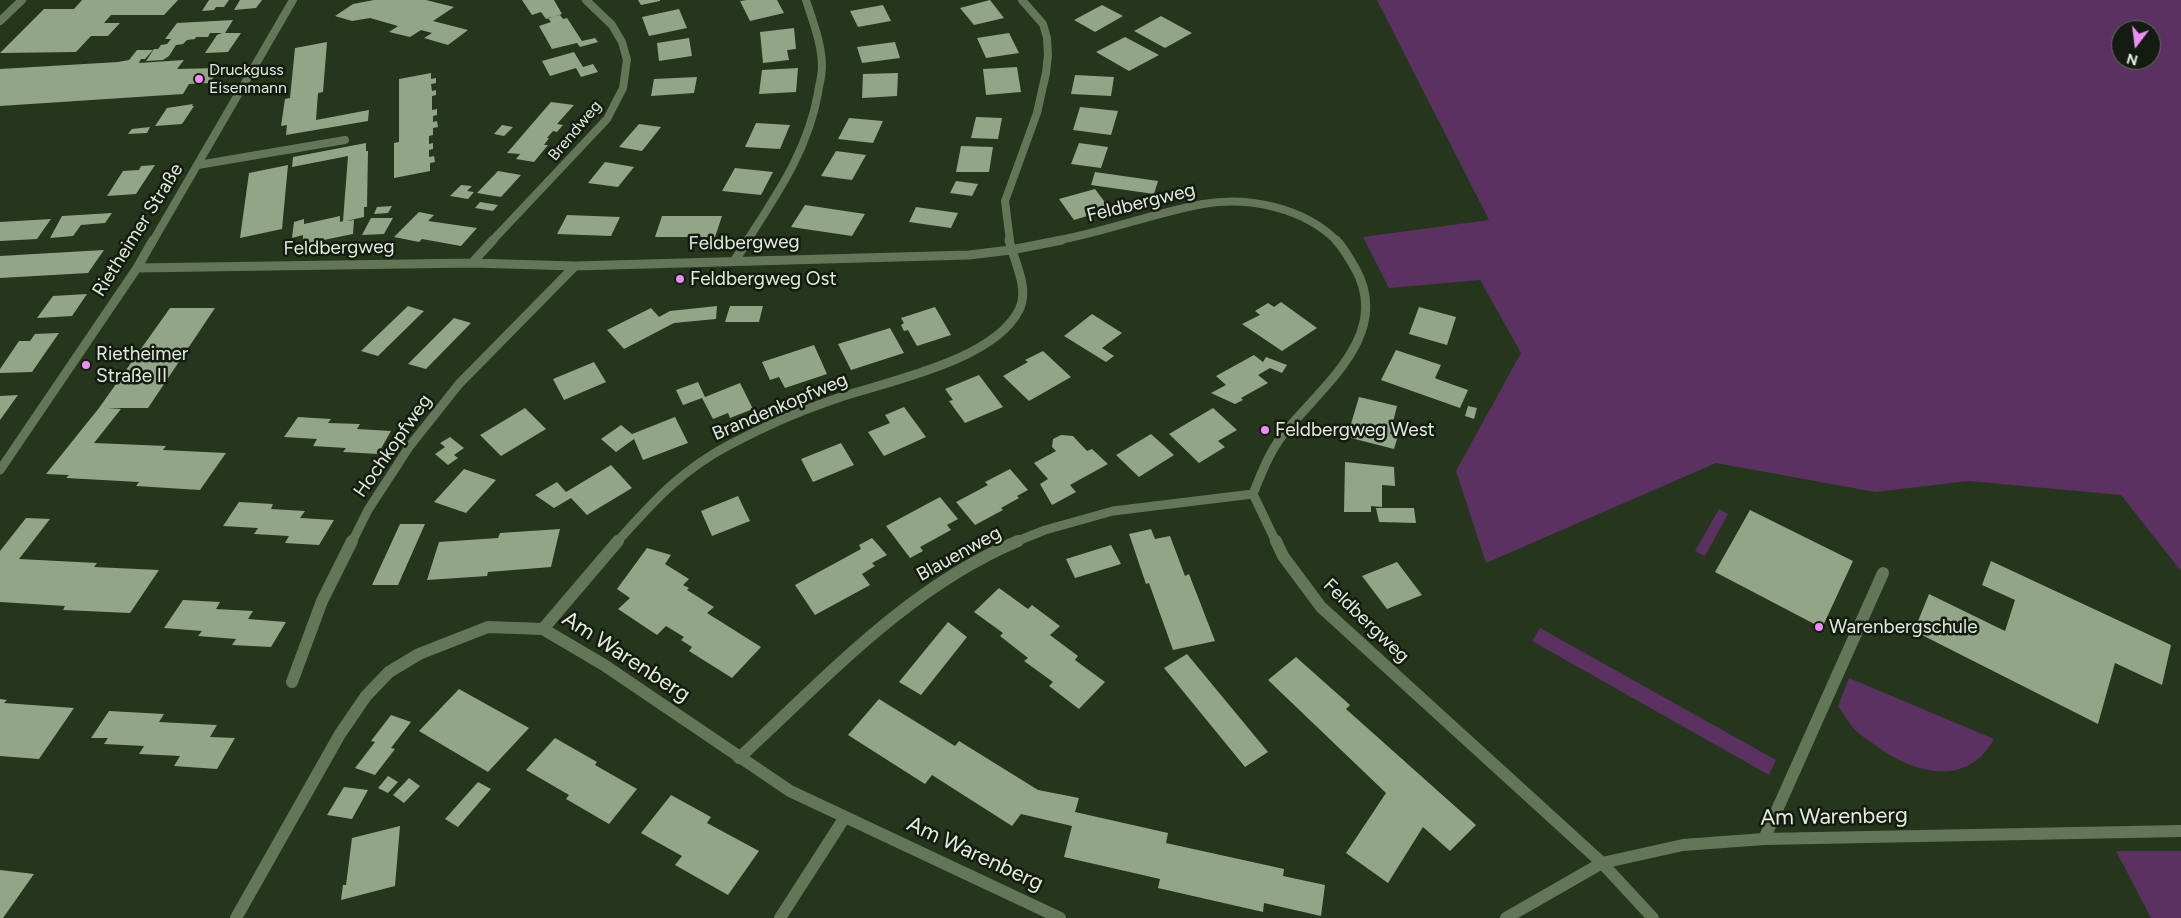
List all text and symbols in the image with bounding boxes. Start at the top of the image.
north arrow [2111,20,2161,70]
text: N [2125,49,2140,69]
place label: Druckguss Eisenmann [209,60,287,98]
marker: Druckguss Eisenmann [193,73,205,85]
street label: Brendweg [544,97,606,165]
street label: Rietheimer Straße [88,159,188,301]
street label: Feldbergweg [1084,178,1198,228]
street label: Feldbergweg [688,231,800,255]
street label: Feldbergweg [283,236,395,260]
place label: Feldbergweg Ost [690,268,837,290]
marker: Feldbergweg Ost [674,273,686,285]
place label: Rietheimer Straße II [96,343,188,387]
marker: Rietheimer Straße II [80,359,92,371]
street label: Brandenkopfweg [709,368,851,446]
street label: Hochkopfweg [349,390,437,502]
place label: Feldbergweg West [1275,419,1435,441]
marker: Feldbergweg West [1259,424,1271,436]
street label: Blauenweg [913,521,1005,587]
street label: Feldbergweg [1318,574,1414,668]
street label: Am Warenberg [557,606,695,708]
place label: Warenbergschule [1829,616,1978,638]
marker: Warenbergschule [1813,621,1825,633]
street label: Am Warenberg [1760,803,1908,831]
street label: Am Warenberg [903,811,1047,897]

